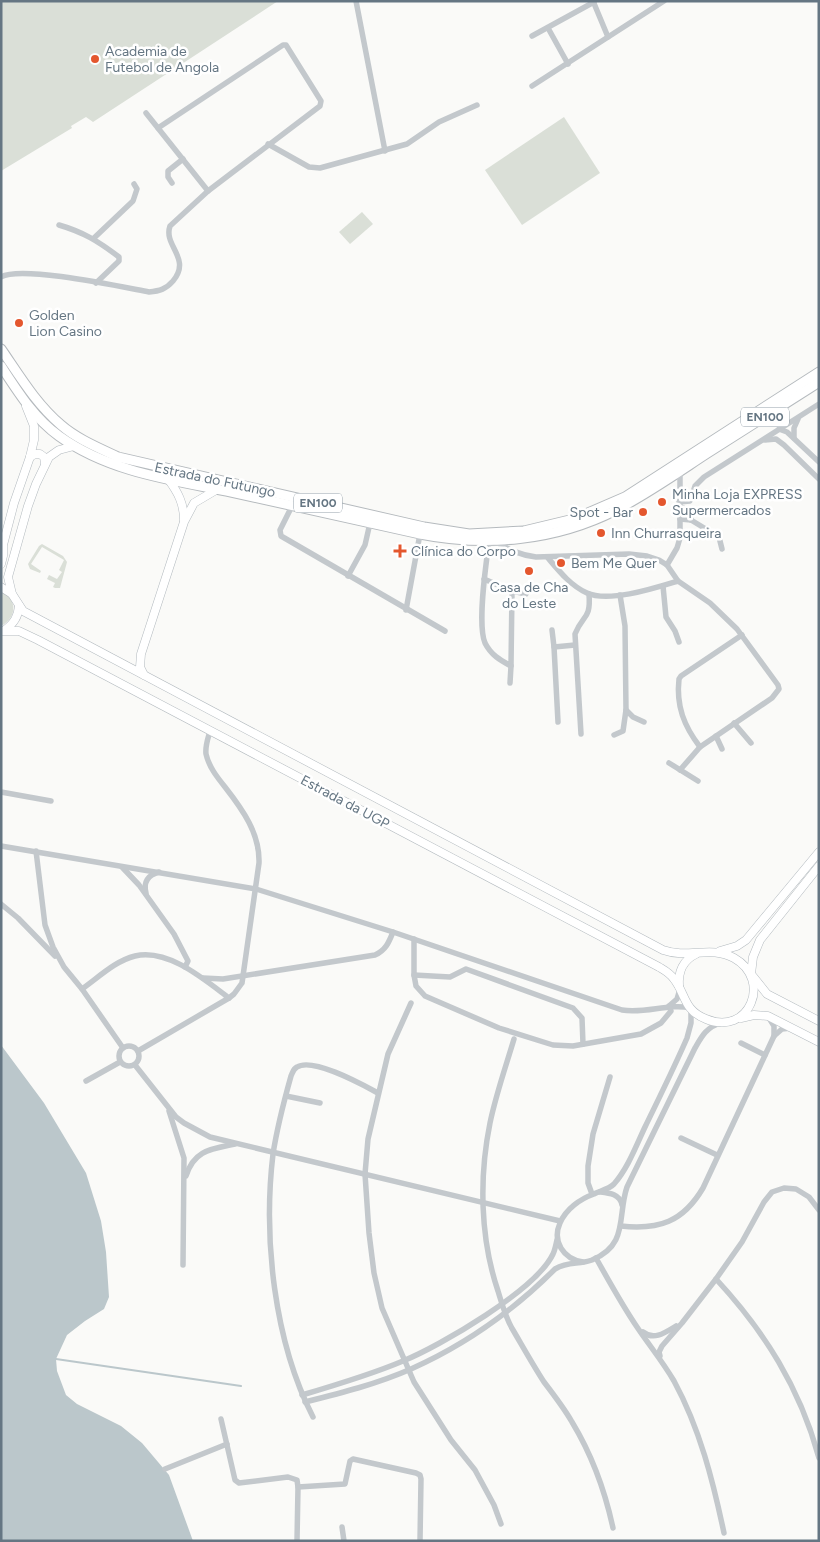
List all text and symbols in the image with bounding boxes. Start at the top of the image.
place label: Academia de Futebol de Angola [105,43,219,76]
marker: Academia de Futebol de Angola [89,53,101,65]
place label: Golden Lion Casino [29,307,102,340]
marker: Golden Lion Casino [13,317,25,329]
road number: EN100 [741,408,789,427]
street label: Estrada do Futungo [153,459,277,501]
place label: Minha Loja EXPRESS Supermercados [672,486,802,519]
road number: EN100 [294,493,342,512]
marker: Minha Loja EXPRESS Supermercados [656,496,668,508]
place label: Spot - Bar [570,504,633,521]
marker: Spot - Bar [637,506,649,518]
place label: Inn Churrasqueira [611,525,721,542]
marker: Inn Churrasqueira [595,527,607,539]
place label: Clínica do Corpo [411,543,516,560]
marker: Clínica do Corpo [393,544,407,558]
place label: Bem Me Quer [571,555,657,572]
marker: Bem Me Quer [555,557,567,569]
marker: Casa de Cha do Leste [523,565,535,577]
place label: Casa de Cha do Leste [490,579,568,612]
street label: Estrada da UGP [298,771,392,833]

